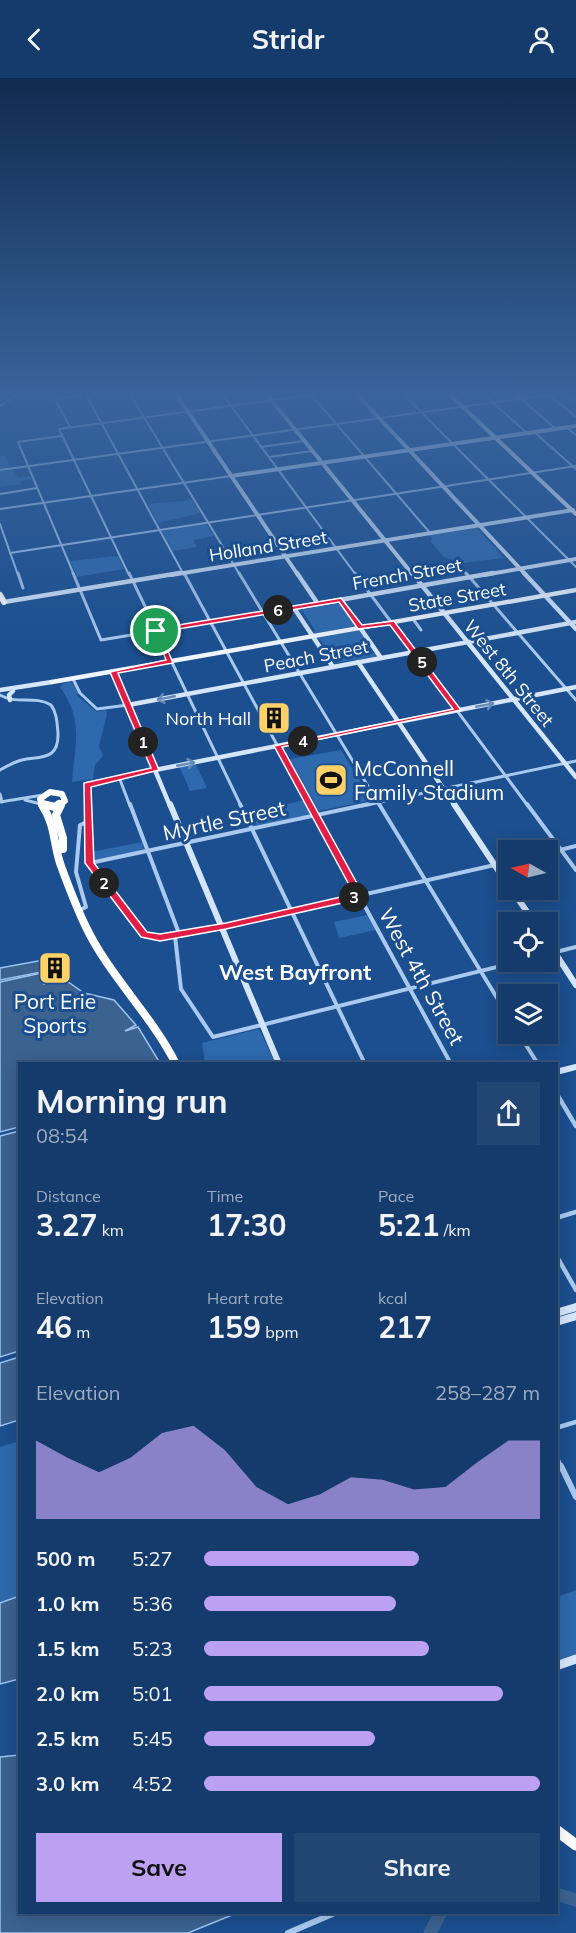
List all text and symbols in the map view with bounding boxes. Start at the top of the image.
text: Stridr [252,22,324,56]
icon: back [18,23,51,56]
icon: person [525,23,558,56]
street label: Holland Street [207,525,329,567]
street label: French Street [351,553,463,595]
street label: State Street [406,577,508,617]
pin: 6 [263,595,293,625]
text: 6 [273,600,283,620]
pin [130,605,181,656]
icon: arrive [139,614,172,647]
street label: West 8th Street [459,615,559,731]
street label: Peach Street [262,635,370,677]
pin: 5 [407,647,437,677]
text: 5 [417,652,427,672]
one-way arrow [156,693,176,704]
one-way arrow [475,699,494,710]
building icon: North Hall [256,700,292,736]
place label: North Hall [166,707,251,730]
pin: 4 [288,726,318,756]
pin: 1 [128,727,158,757]
text: 4 [298,731,308,751]
text: 1 [138,732,148,752]
place label: McConnell Family Stadium [354,755,504,805]
one-way arrow [176,758,195,769]
sports icon: McConnell Family Stadium [313,762,349,798]
street label: Myrtle Street [160,794,288,846]
north arrow [498,840,558,900]
map controls [498,840,558,1044]
pin: 2 [89,868,119,898]
text: 2 [99,873,109,893]
pin: 3 [339,882,369,912]
text: 3 [349,887,359,907]
street label: West 4th Street [374,903,470,1049]
button: locate [498,912,558,972]
building icon: Port Erie Sports [37,950,73,986]
district label: West Bayfront [219,958,371,986]
button: layers [498,984,558,1044]
place label: Port Erie Sports [14,988,96,1038]
text: Morning run [36,1080,228,1121]
button: share [477,1082,540,1145]
text: 08:54 [36,1123,89,1148]
text: Distance [36,1186,101,1206]
text: Time [207,1186,243,1206]
text: Pace [378,1186,414,1206]
text: 3.27 [36,1206,97,1244]
text: 17:30 [207,1206,286,1244]
text: 5:21 [378,1206,439,1244]
text: km [97,1220,124,1240]
text: /km [439,1220,470,1240]
text: Elevation [36,1288,104,1308]
text: Heart rate [207,1288,283,1308]
text: kcal [378,1288,407,1308]
text: 46 [36,1308,72,1346]
text: 159 [207,1308,261,1346]
text: 217 [378,1308,432,1346]
text: m [72,1322,90,1342]
text: bpm [261,1322,298,1342]
text: Elevation [36,1380,121,1405]
text: 258–287 m [435,1380,540,1405]
text: 500 m [36,1546,95,1571]
text: 5:27 [132,1546,173,1571]
text: 1.0 km [36,1591,99,1616]
text: 5:36 [132,1591,173,1616]
text: 1.5 km [36,1636,99,1661]
text: 5:23 [132,1636,173,1661]
text: 2.0 km [36,1681,99,1706]
text: 5:01 [132,1681,173,1706]
text: 2.5 km [36,1726,99,1751]
text: 5:45 [132,1726,173,1751]
text: 3.0 km [36,1771,99,1796]
text: 4:52 [132,1771,173,1796]
button: Save [36,1833,282,1902]
button: Share [294,1833,540,1902]

